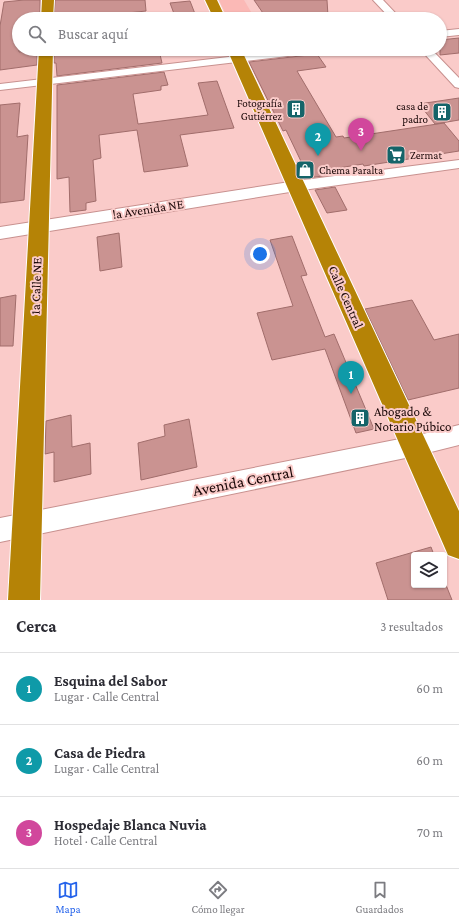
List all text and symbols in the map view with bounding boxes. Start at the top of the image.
search box [12,12,447,56]
icon: search [26,23,48,45]
text: Buscar aquí [58,26,128,42]
place label: Fotografía Gutiérrez [237,97,282,122]
building icon: Fotografía Gutiérrez [285,98,307,120]
place label: casa de padro [396,100,429,126]
building icon: casa de padro [431,101,453,123]
pin: 3 [348,118,374,151]
pin: 2 [305,123,331,156]
supermarket icon: Zermat [385,144,407,166]
place label: Zermat [410,149,442,161]
shop icon: Chema Paralta [294,159,316,181]
place label: Chema Paralta [319,164,383,176]
street label: !a Avenida NE [111,196,185,222]
your location [250,244,270,264]
street label: 1a Calle NE [28,257,44,315]
street label: Calle Central [326,263,367,331]
pin: 1 [338,361,364,394]
place label: Abogado & Notario Púbico [374,404,451,434]
building icon: Abogado & Notario Púbico [349,407,371,429]
street label: Avenida Central [191,463,295,499]
map controls [411,552,447,588]
button: layers [411,552,447,588]
text: Cerca [16,617,56,636]
text: 3 resultados [380,619,443,634]
text: Esquina del Sabor [54,673,168,689]
text: 1 [27,681,31,696]
text: 60 m [416,681,443,696]
text: Lugar · Calle Central [54,689,159,704]
text: Casa de Piedra [54,745,146,761]
text: 2 [26,753,32,768]
text: 60 m [416,753,443,768]
text: Lugar · Calle Central [54,761,159,776]
text: Hospedaje Blanca Nuvia [54,817,207,833]
text: 3 [26,825,32,840]
text: 70 m [417,825,443,840]
text: Hotel · Calle Central [54,833,157,848]
tab: Mapa [55,879,81,915]
tab: Cómo llegar [191,879,245,915]
tab: Guardados [356,879,404,915]

